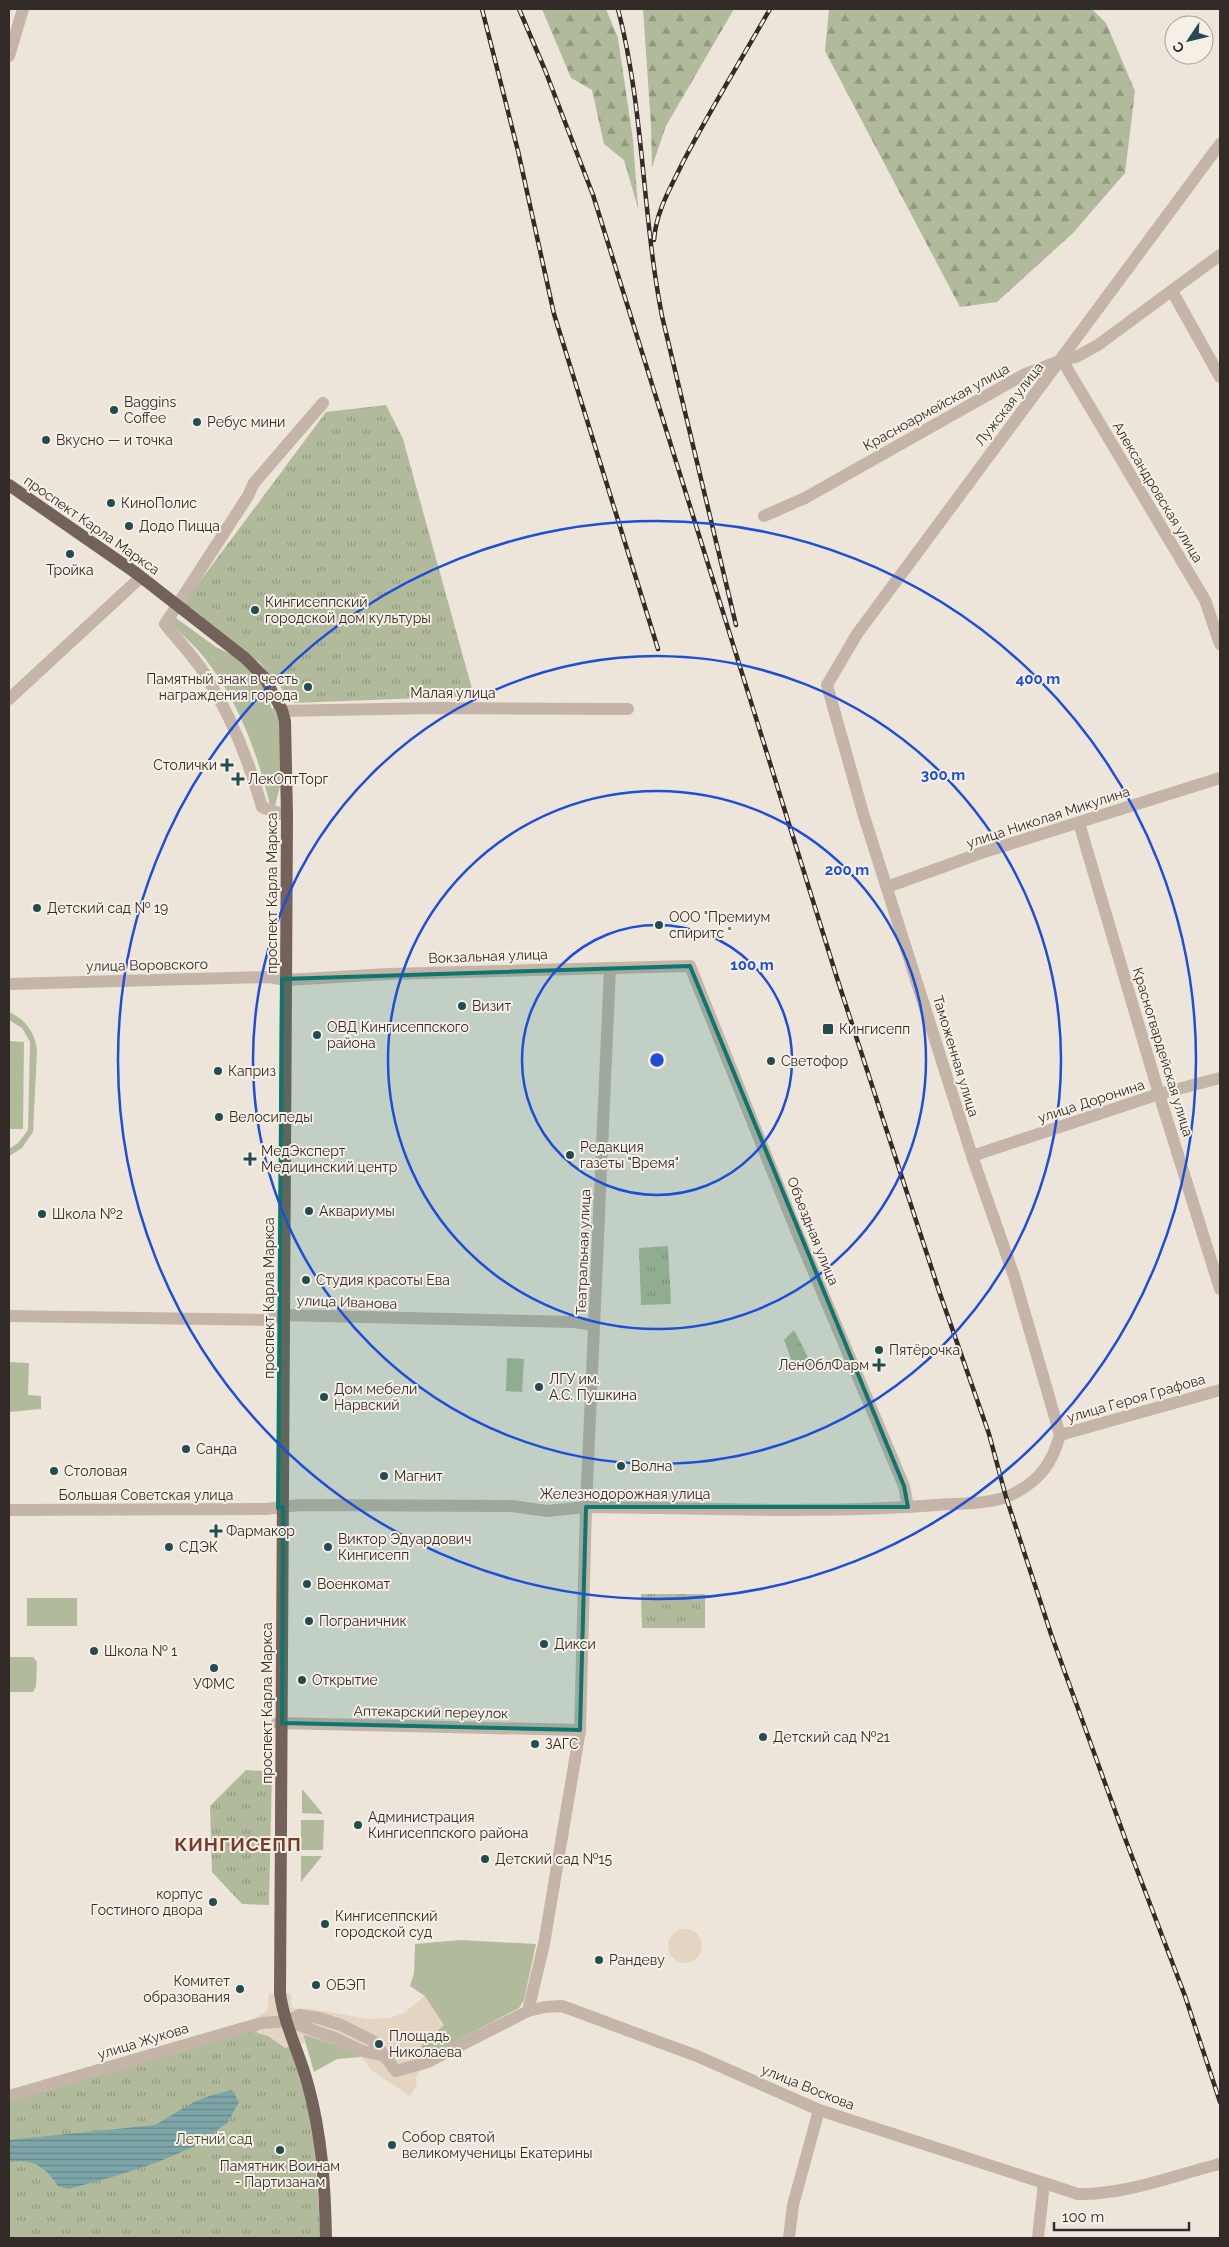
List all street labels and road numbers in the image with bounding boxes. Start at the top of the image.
street label: Лужская улица [971,359,1047,449]
street label: Красноармейская улица [860,360,1012,454]
street label: Александровская улица [1110,419,1206,565]
street label: проспект Карла Маркса [21,472,163,578]
street label: Малая улица [410,685,496,701]
street label: улица Николая Микулина [964,783,1132,851]
street label: проспект Карла Маркса [264,812,280,974]
street label: Вокзальная улица [428,946,548,966]
street label: улица Воровского [86,956,208,974]
street label: Красногвардейская улица [1130,965,1196,1139]
street label: Таможенная улица [930,993,982,1119]
street label: улица Доронина [1036,1076,1146,1126]
street label: Объездная улица [784,1174,842,1288]
street label: Театральная улица [573,1189,593,1315]
street label: проспект Карла Маркса [261,1217,277,1379]
street label: улица Иванова [296,1292,398,1312]
street label: улица Героя Графова [1065,1371,1207,1425]
street label: Железнодорожная улица [540,1486,711,1502]
street label: Большая Советская улица [59,1487,233,1503]
street label: проспект Карла Маркса [259,1622,275,1784]
street label: Аптекарский переулок [353,1703,509,1721]
street label: улица Жукова [96,2020,190,2062]
street label: улица Воскова [759,2061,857,2113]

